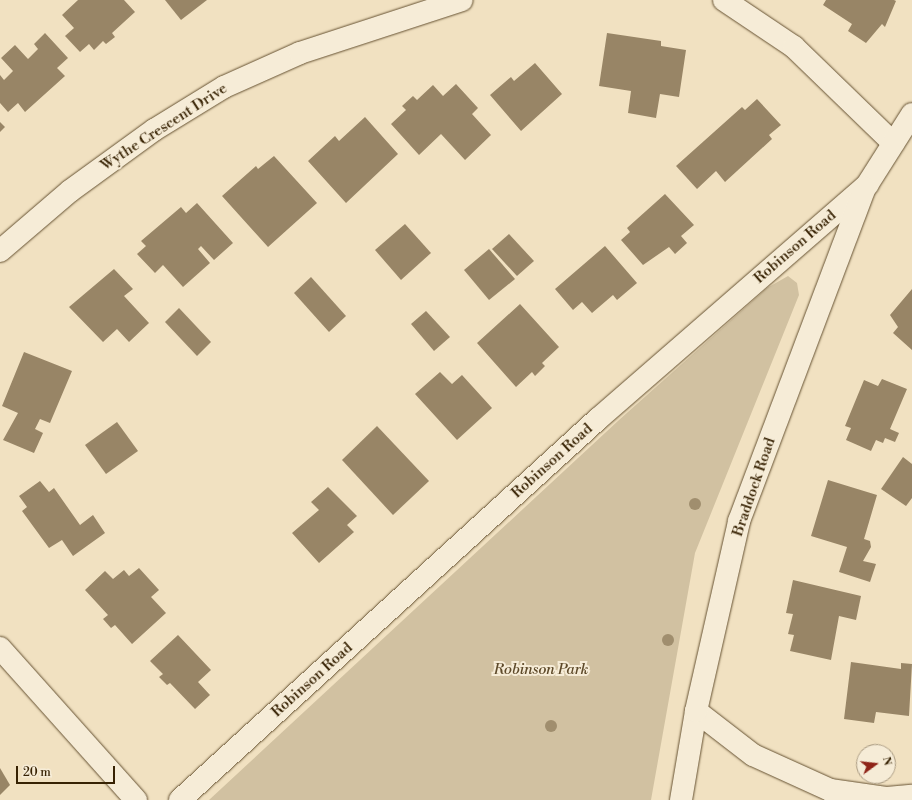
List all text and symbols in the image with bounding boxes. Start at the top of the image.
street label: Wythe Crescent Drive [97,79,231,175]
street label: Robinson Road [750,206,840,288]
street label: Robinson Road [508,420,596,502]
street label: Braddock Road [729,435,779,539]
street label: Robinson Road [268,639,356,721]
park label: Robinson Park [494,661,588,679]
north arrow [856,744,896,784]
text: N [879,755,895,767]
scale bar [18,758,117,784]
text: 20 m [23,765,51,780]

